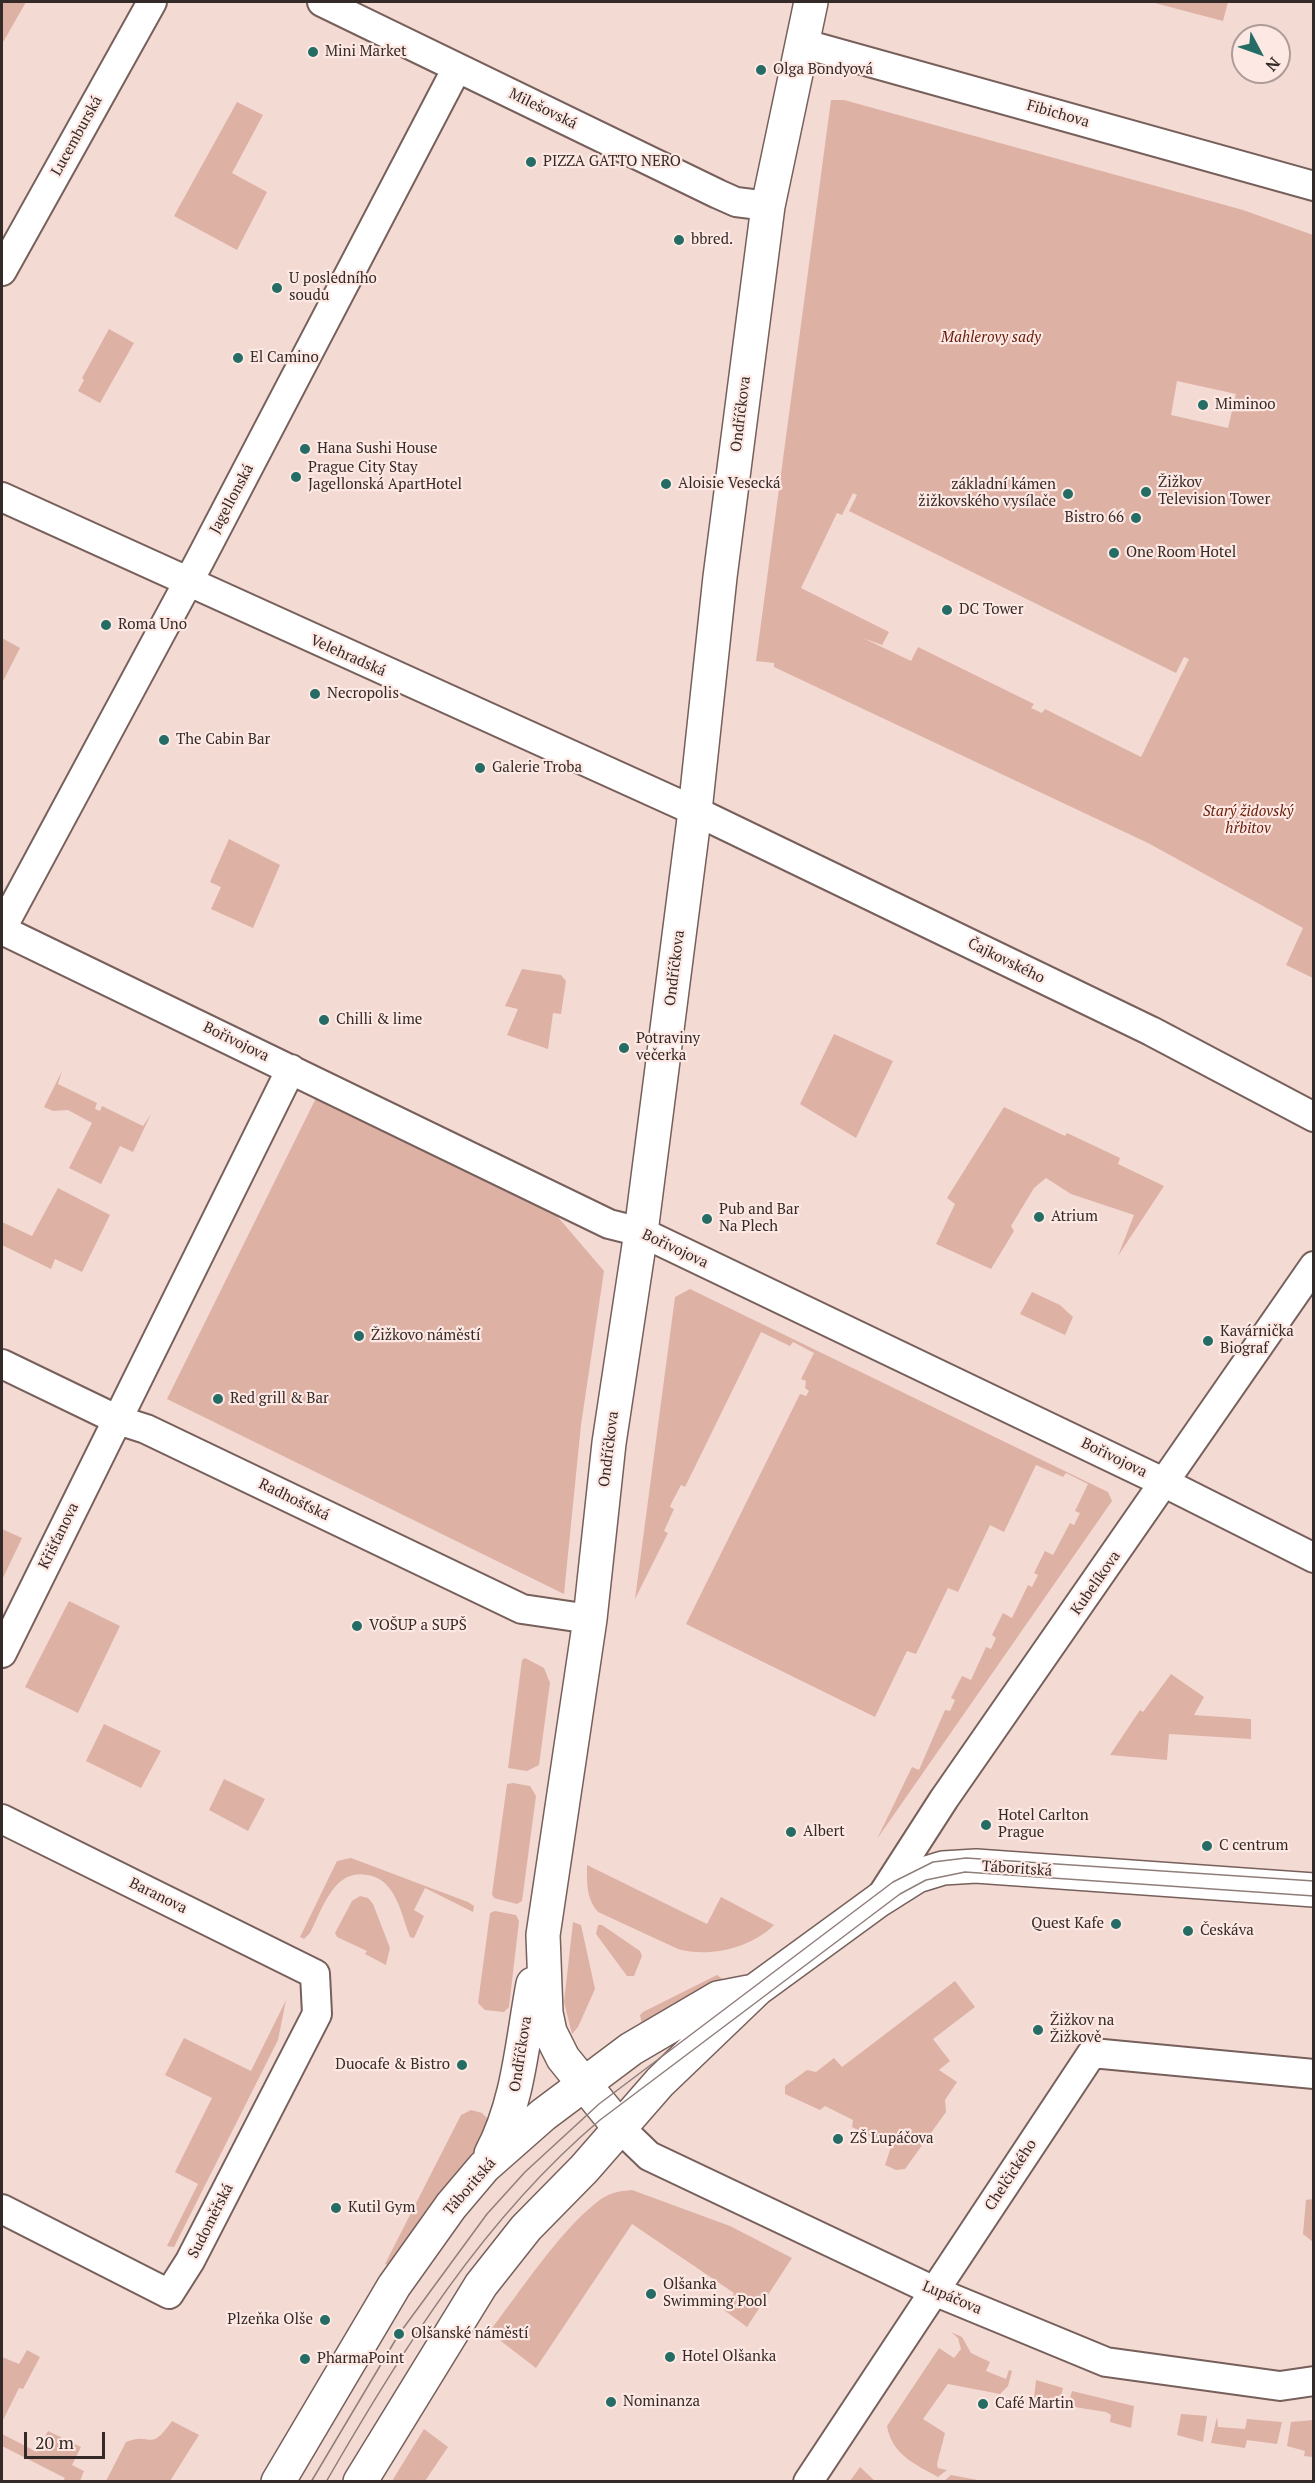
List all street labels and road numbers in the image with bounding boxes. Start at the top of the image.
street label: Milešovská [506,85,580,133]
street label: Lucemburská [48,93,106,179]
street label: Fibichova [1025,96,1091,132]
street label: Ondříčkova [727,375,755,453]
street label: Jagellonská [206,461,258,537]
street label: Velehradská [307,631,389,681]
street label: Ondříčkova [661,929,689,1007]
street label: Čajkovského [965,935,1047,987]
street label: Bořivojova [200,1018,272,1066]
street label: Bořivojova [639,1226,711,1272]
street label: Ondříčkova [595,1410,623,1488]
street label: Bořivojova [1078,1434,1150,1482]
street label: Radhošťská [256,1475,332,1525]
street label: Křišťanova [35,1500,83,1572]
street label: Kubelíkova [1067,1548,1125,1618]
street label: Táboritská [981,1858,1053,1880]
street label: Baranova [126,1874,190,1918]
street label: Ondříčkova [506,2015,536,2093]
street label: Chelčického [981,2136,1041,2214]
street label: Táboritská [440,2155,500,2219]
street label: Sudoměřská [185,2181,237,2261]
street label: Lupáčova [920,2277,984,2319]

